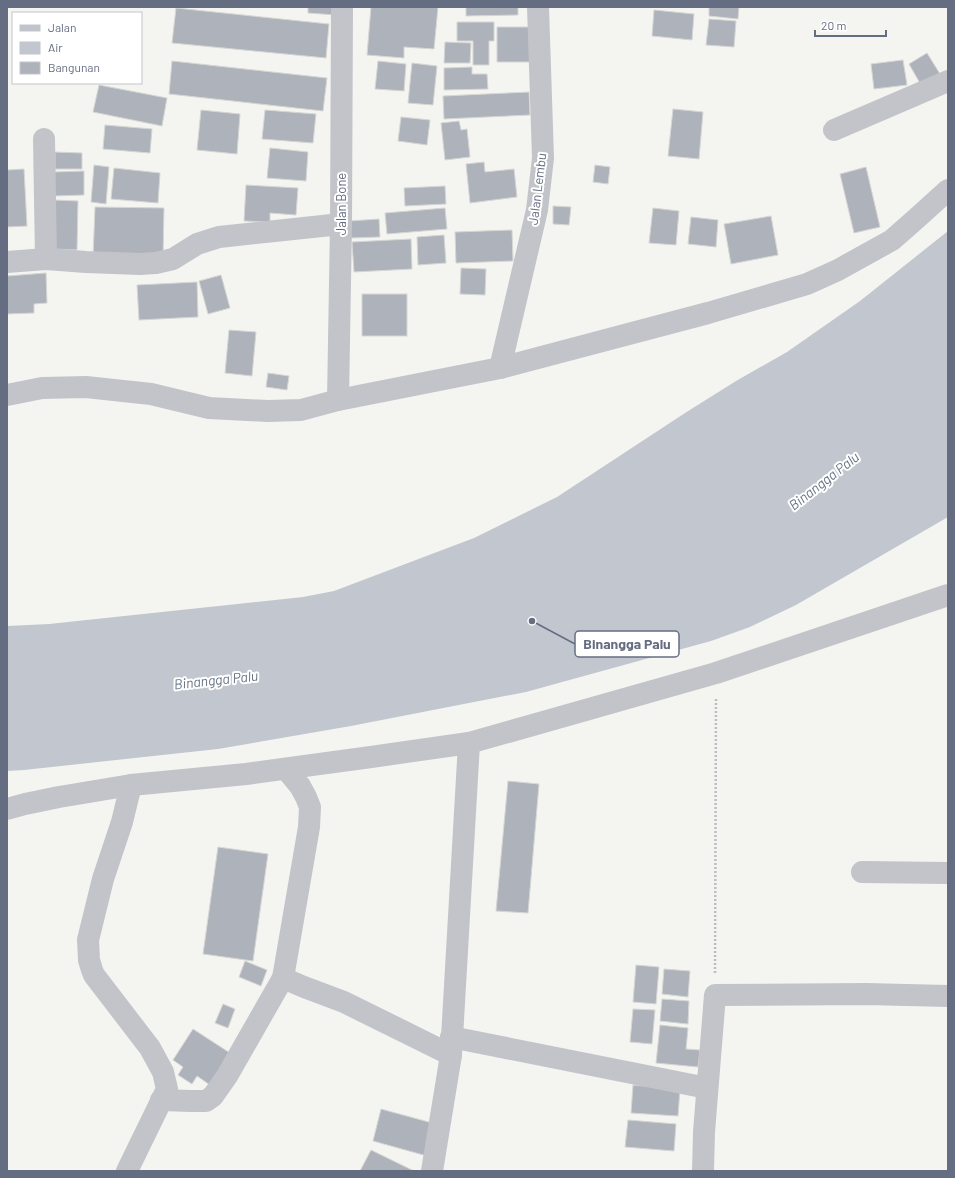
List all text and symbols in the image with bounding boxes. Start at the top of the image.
legend [12,12,142,84]
scale bar [815,12,886,38]
text: 20 m [821,18,847,32]
text: Jalan [48,20,76,34]
text: Air [48,40,63,54]
text: Bangunan [48,60,100,74]
street label: Jalan Lembu [525,152,549,226]
street label: Jalan Bone [333,173,349,235]
water label: Binangga Palu [785,448,862,513]
callout: Binangga Palu [575,631,679,657]
text: Binangga Palu [583,635,671,652]
water label: Binangga Palu [173,667,259,692]

